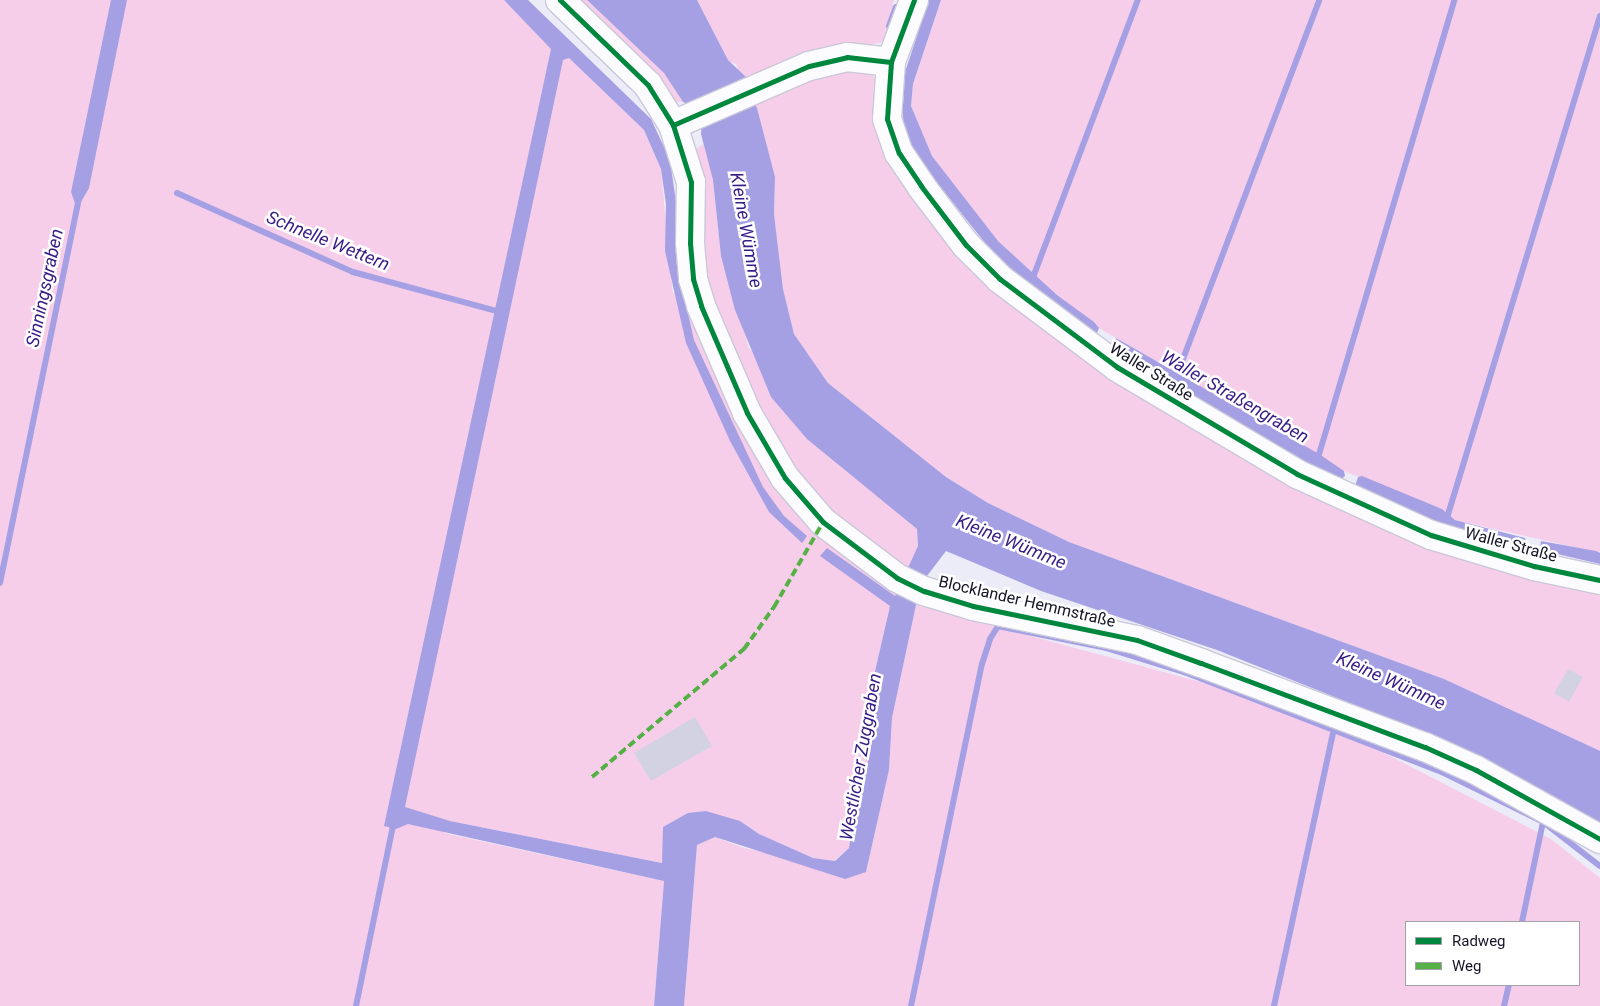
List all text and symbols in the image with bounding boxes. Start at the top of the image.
water label: Kleine Wümme [725,171,767,289]
water label: Schnelle Wettern [263,206,393,276]
water label: Sinningsgraben [22,227,68,349]
street label: Waller Straße [1106,339,1196,405]
water label: Waller Straßengraben [1157,346,1313,448]
water label: Kleine Wümme [953,510,1069,574]
street label: Waller Straße [1463,523,1559,567]
street label: Blocklander Hemmstraße [937,572,1117,632]
water label: Kleine Wümme [1333,647,1449,715]
water label: Westlicher Zuggraben [836,672,886,842]
legend [1405,921,1580,986]
text: Radweg [1452,932,1506,950]
text: Weg [1452,957,1481,975]

